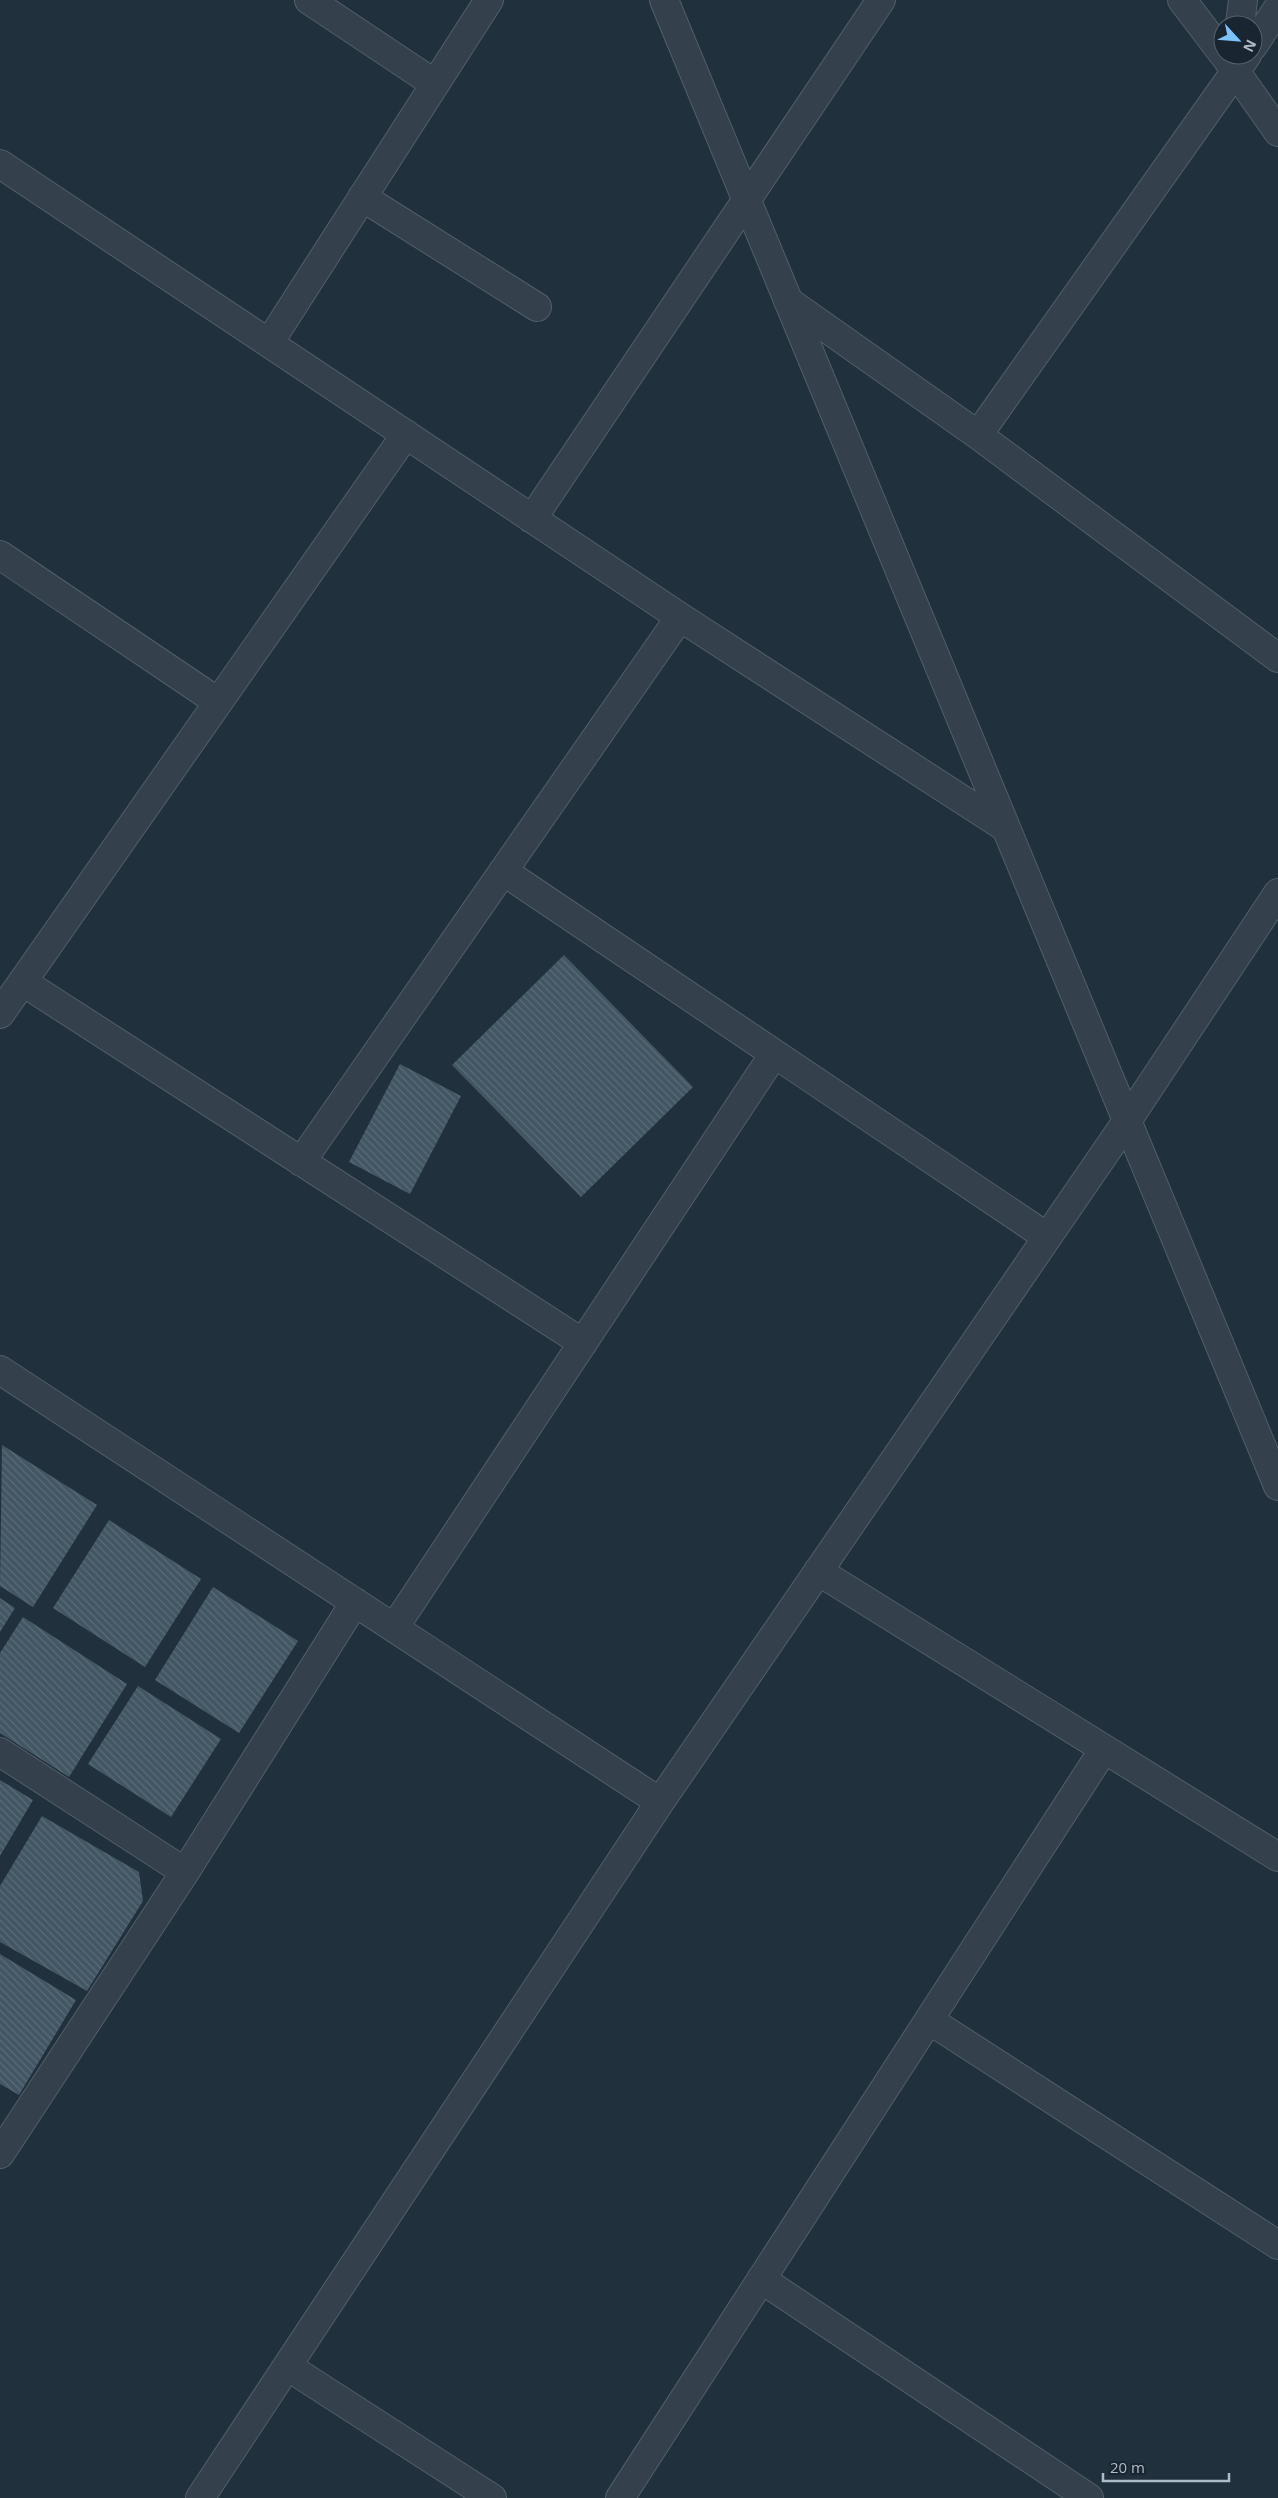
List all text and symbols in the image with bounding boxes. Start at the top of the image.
north arrow [1213,15,1263,65]
text: N [1239,37,1261,55]
scale bar [1103,2450,1229,2482]
text: 20 m [1110,2457,1145,2477]

